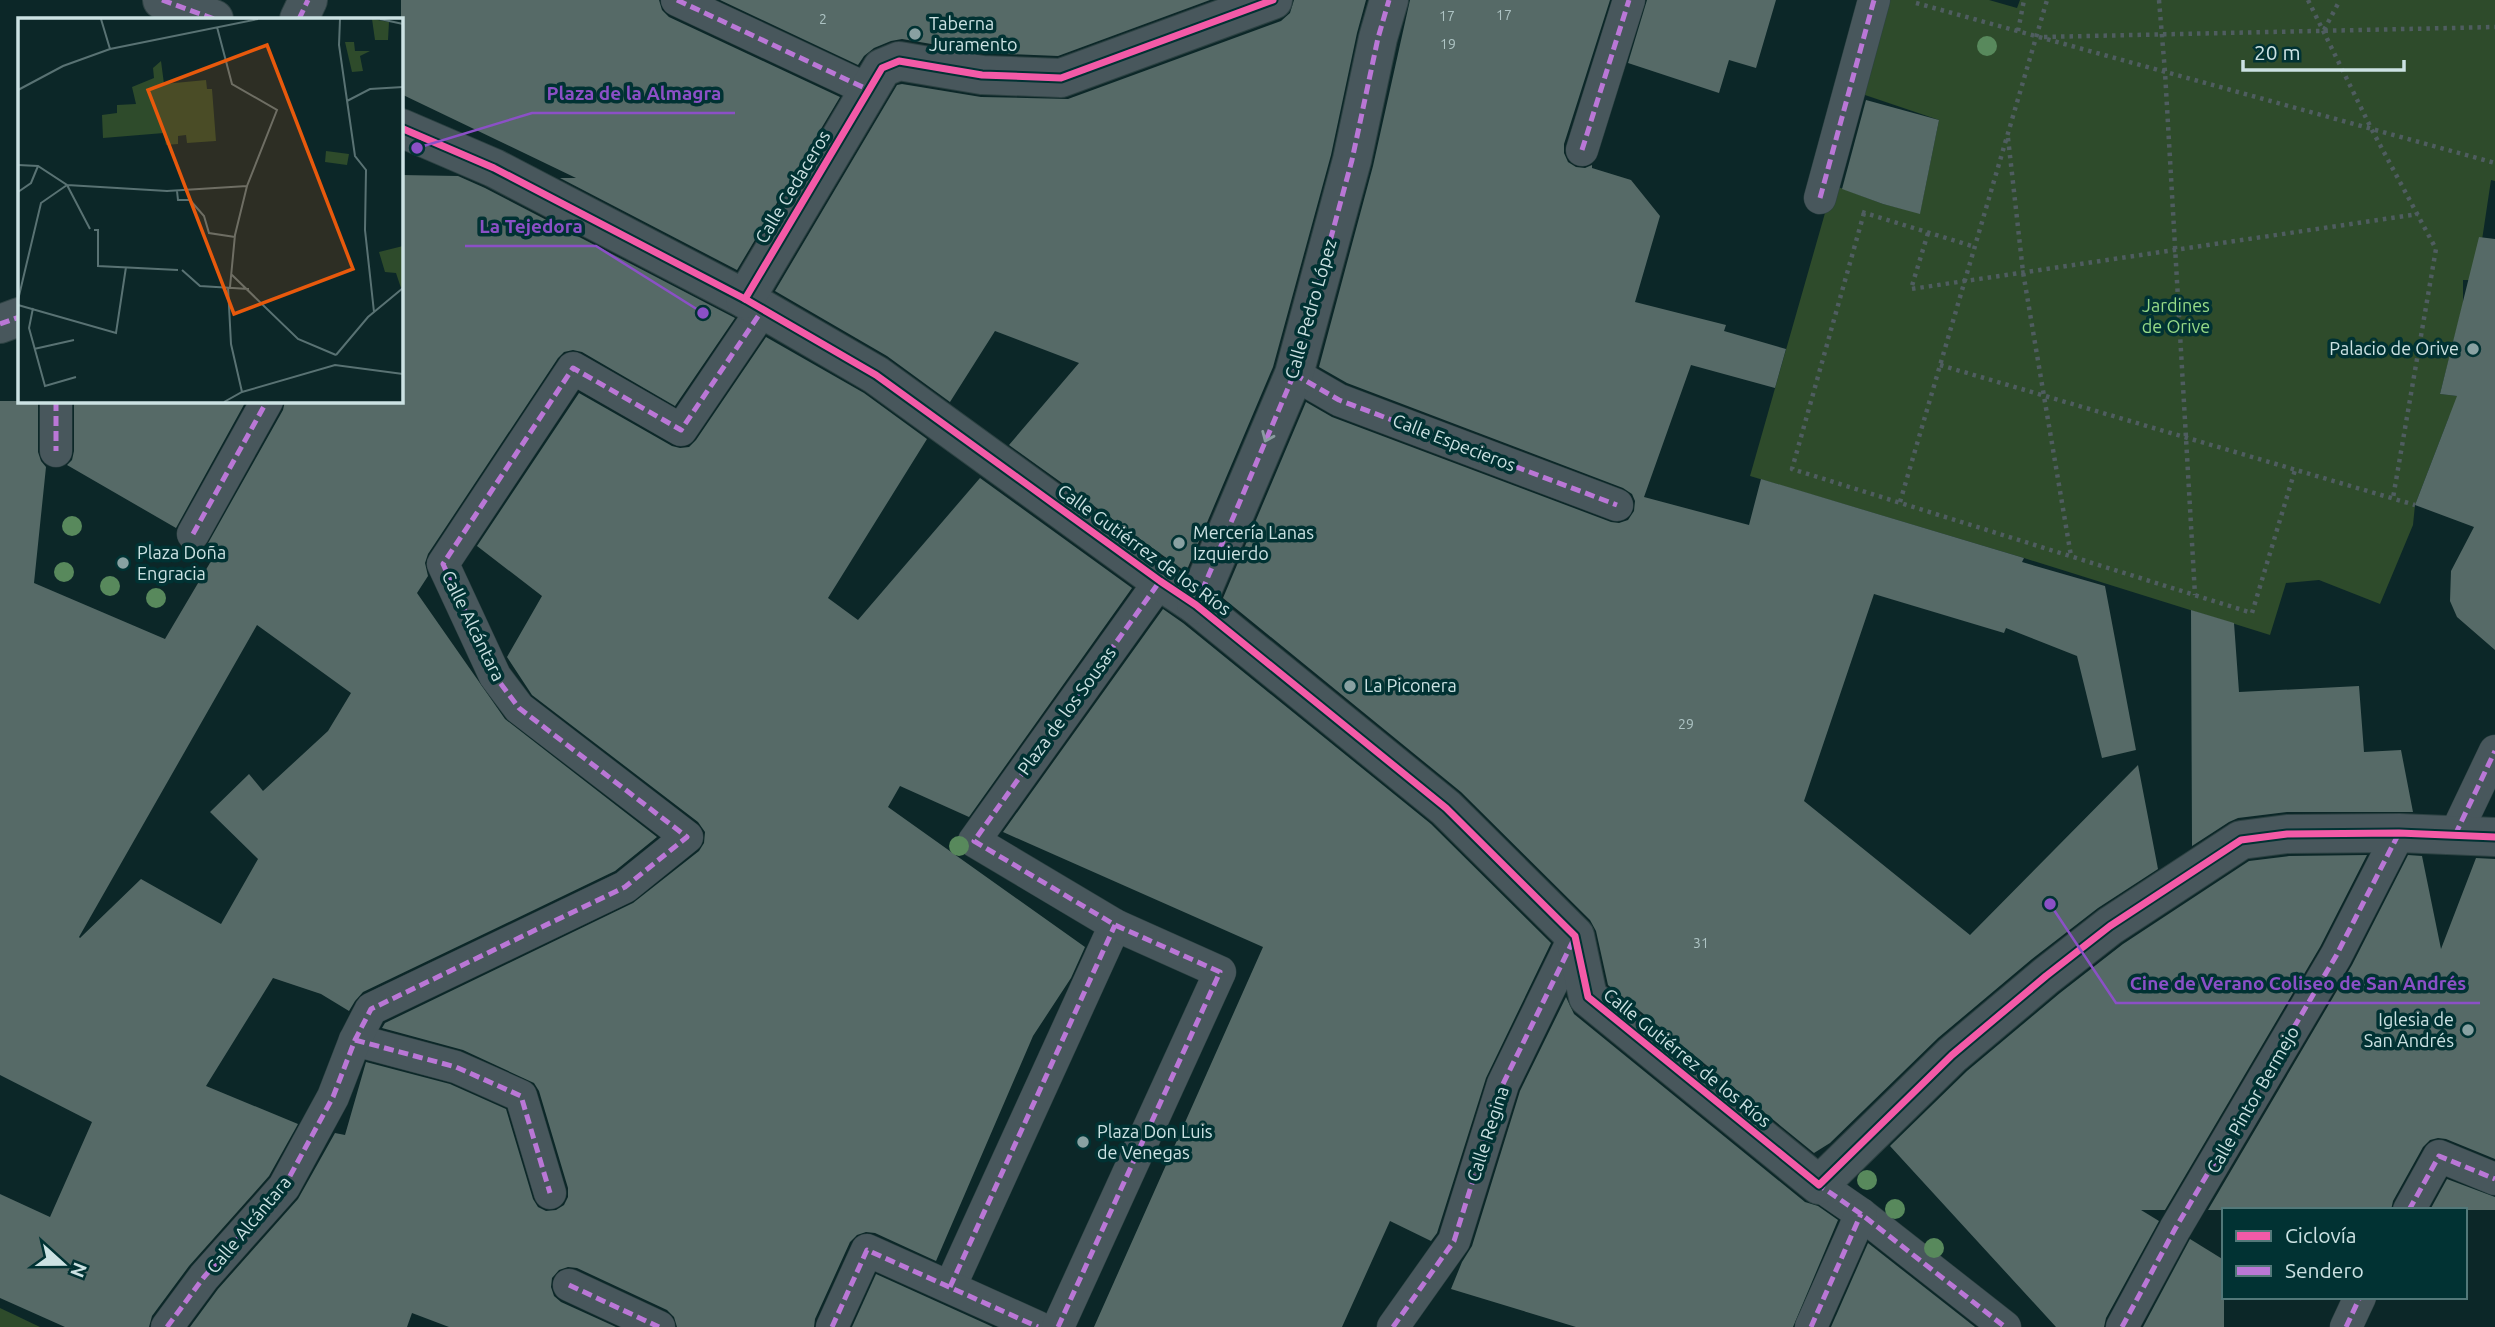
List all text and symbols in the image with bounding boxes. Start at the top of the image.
house number: 17 [1496,7,1512,23]
house number: 17 [1439,8,1455,24]
house number: 2 [819,11,827,27]
place label: Taberna Juramento [929,13,1018,54]
inset map [18,18,402,402]
marker: Taberna Juramento [907,26,923,42]
scale bar [2243,28,2404,72]
house number: 19 [1440,36,1456,52]
text: 20 m [2254,40,2301,64]
callout: Plaza de la Almagra [532,73,735,113]
text: Plaza de la Almagra [547,82,721,104]
street label: Calle Cedaceros [751,126,834,246]
callout: La Tejedora [465,206,596,246]
text: La Tejedora [479,215,583,237]
street label: Calle Pedro López [1281,236,1340,381]
park label: Jardines de Orive [2142,295,2210,336]
place label: Palacio de Orive [2329,338,2459,358]
marker: Palacio de Orive [2465,341,2481,357]
street label: Calle Especieros [1390,409,1519,475]
one-way arrow [1261,429,1275,442]
street label: Calle Gutiérrez de los Ríos [1054,480,1235,619]
place label: Mercería Lanas Izquierdo [1193,522,1314,563]
marker: Mercería Lanas Izquierdo [1171,535,1187,551]
place label: Plaza Doña Engracia [137,542,226,583]
marker: Plaza Doña Engracia [115,555,131,571]
street label: Calle Alcántara [439,567,509,684]
street label: Plaza de los Sousas [1013,642,1119,778]
place label: La Piconera [1364,675,1457,695]
marker: La Piconera [1342,678,1358,694]
house number: 29 [1678,716,1694,732]
house number: 31 [1693,935,1709,951]
callout: Cine de Verano Coliseo de San Andrés [2116,963,2480,1003]
text: Cine de Verano Coliseo de San Andrés [2130,972,2466,994]
street label: Calle Gutiérrez de los Ríos [1600,984,1775,1131]
place label: Iglesia de San Andrés [2364,1009,2454,1050]
street label: Calle Pintor Bermejo [2202,1022,2302,1177]
marker: Iglesia de San Andrés [2460,1022,2476,1038]
street label: Calle Regina [1462,1083,1512,1184]
place label: Plaza Don Luis de Venegas [1097,1121,1213,1162]
marker: Plaza Don Luis de Venegas [1075,1134,1091,1150]
street label: Calle Alcántara [202,1172,295,1277]
legend [2222,1208,2467,1299]
text: Ciclovía [2285,1223,2357,1247]
north arrow [28,1229,98,1299]
text: Sendero [2285,1258,2364,1282]
text: N [66,1260,92,1281]

